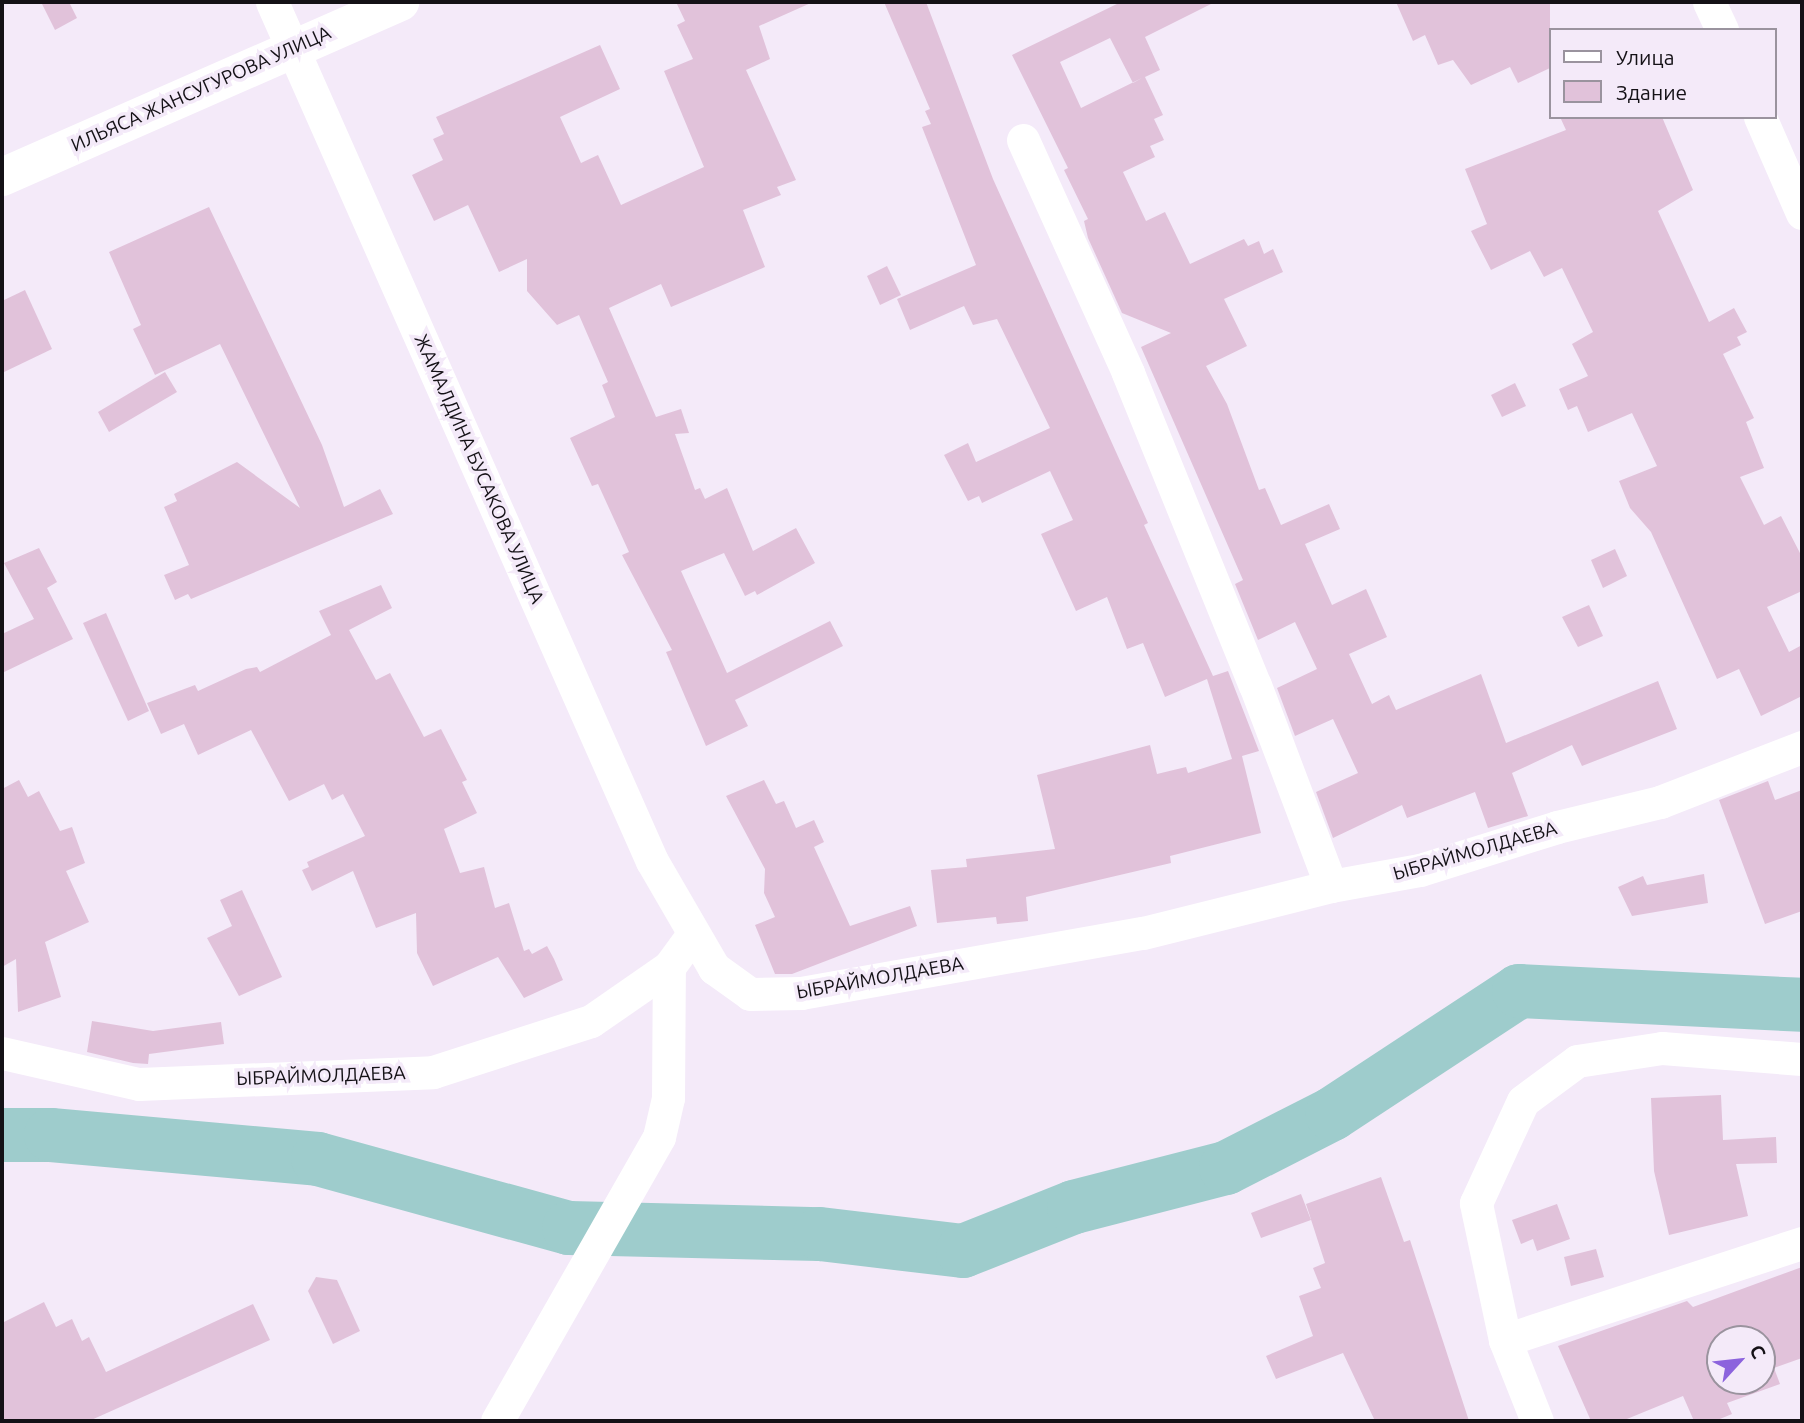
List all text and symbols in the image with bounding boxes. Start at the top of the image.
street label: ИЛЬЯСА ЖАНСУГУРОВА УЛИЦА [68,21,334,157]
legend [1548,28,1776,119]
text: Улица [1616,45,1674,69]
text: Здание [1616,80,1687,104]
street label: ЖАМАЛДИНА БУСАКОВА УЛИЦА [409,331,549,607]
street label: ЫБРАЙМОЛДАЕВА [1390,817,1560,885]
street label: ЫБРАЙМОЛДАЕВА [795,952,965,1004]
street label: ЫБРАЙМОЛДАЕВА [236,1062,406,1090]
north arrow [1706,1325,1776,1395]
text: С [1745,1341,1770,1362]

